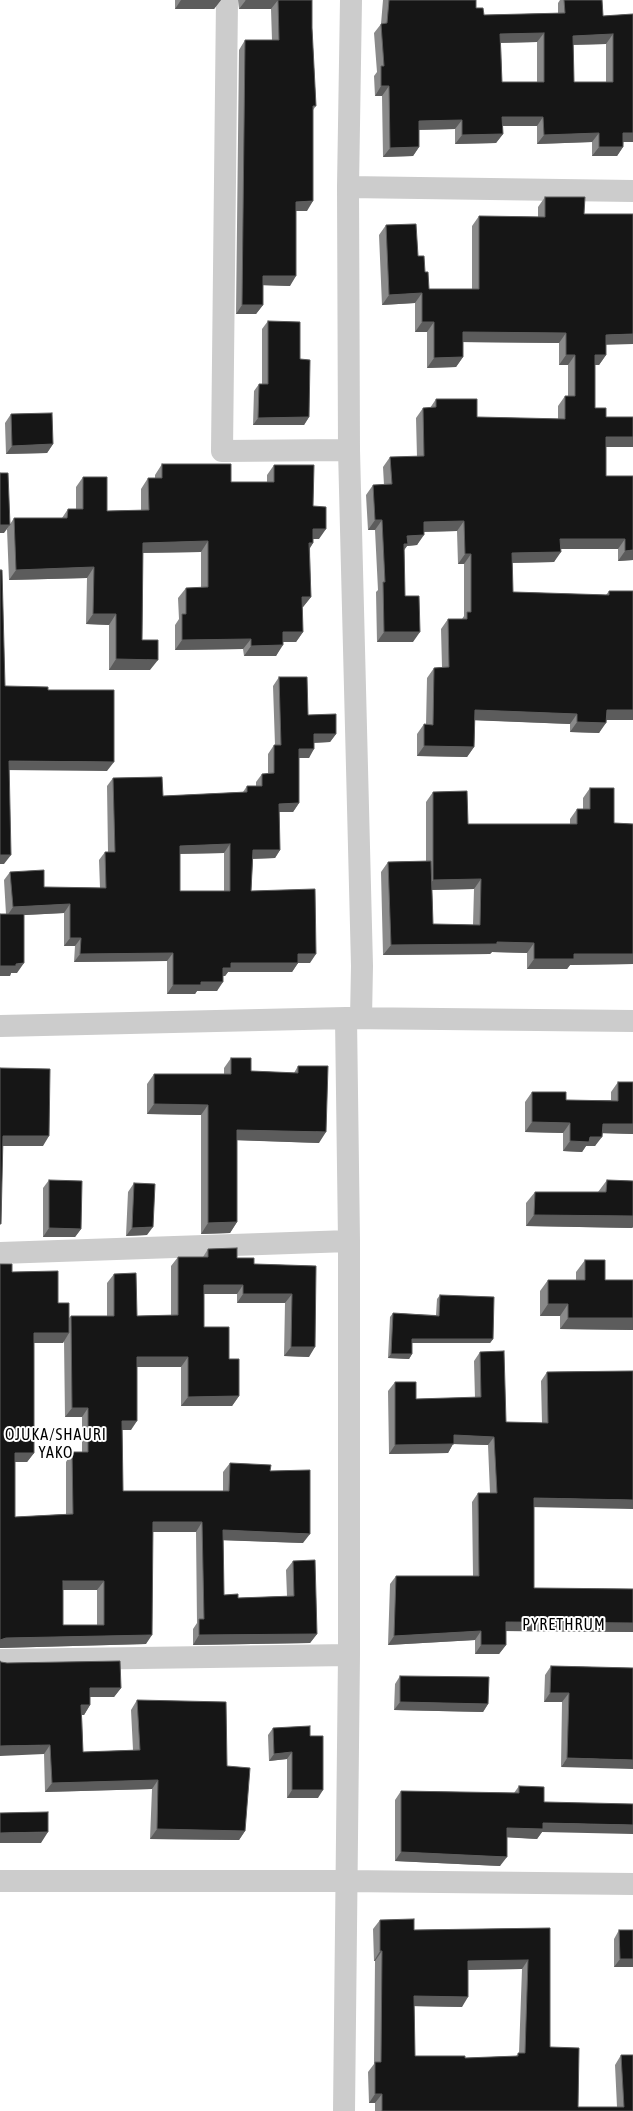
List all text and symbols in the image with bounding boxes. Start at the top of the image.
district label: OJUKA/SHAURI YAKO [5,1425,107,1463]
district label: PYRETHRUM [522,1615,606,1635]

